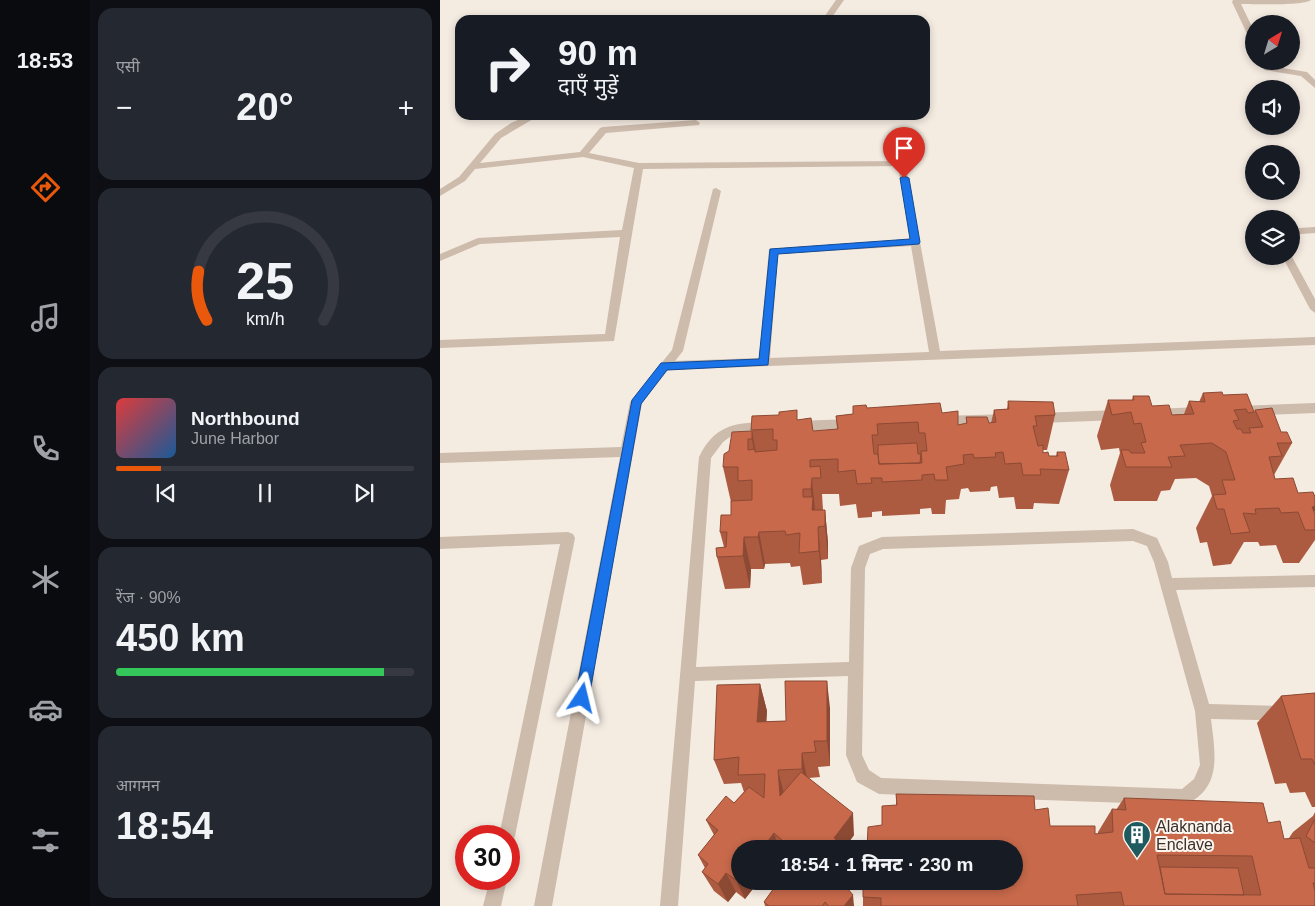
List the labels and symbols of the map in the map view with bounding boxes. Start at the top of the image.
north arrow [1245,15,1300,70]
pin [883,127,925,178]
position arrow [555,671,607,723]
place label: Alaknanda Enclave [1156,818,1232,853]
building icon: Alaknanda Enclave [1122,820,1152,859]
speed limit sign: 30 [455,825,520,890]

